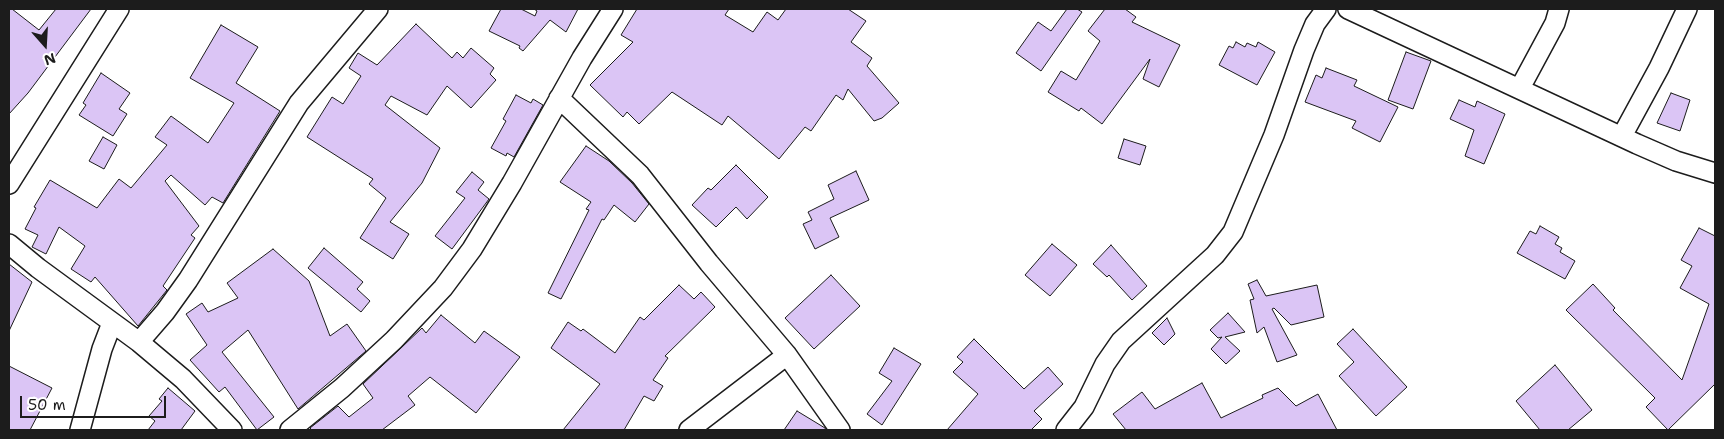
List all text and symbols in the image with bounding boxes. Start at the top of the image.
north arrow [20,20,70,70]
text: N [42,49,58,69]
scale bar [22,386,169,418]
text: 50 m [28,395,66,415]

